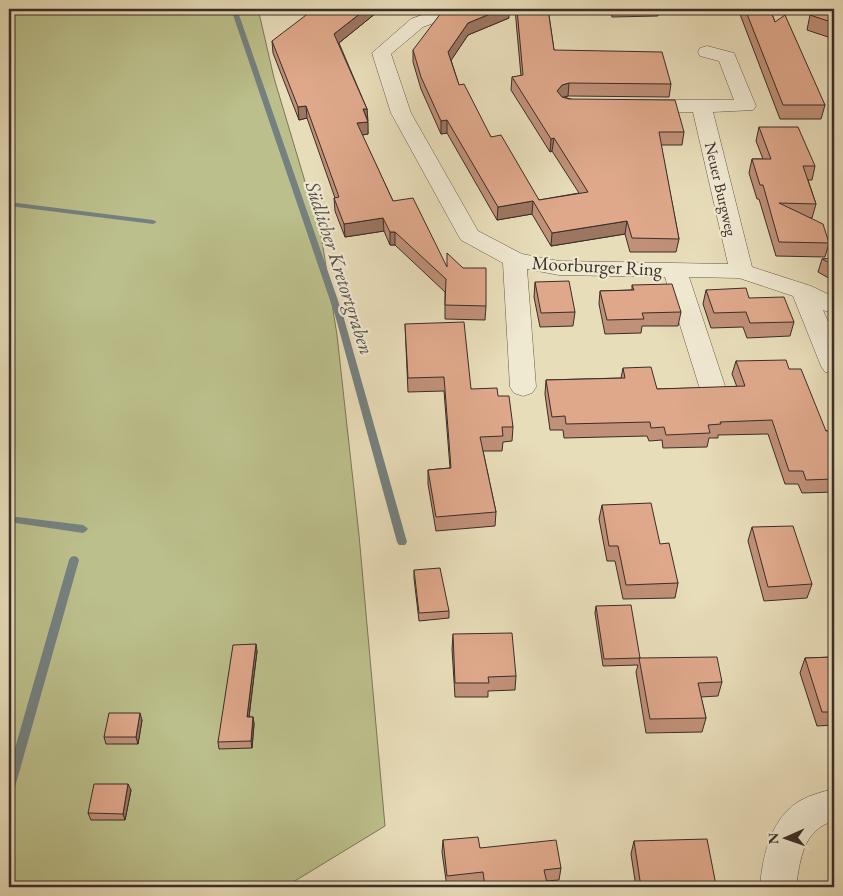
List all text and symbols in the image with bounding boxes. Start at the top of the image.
street label: Neuer Burgweg [700,140,742,239]
water label: Südlicher Kretortgraben [299,177,380,358]
street label: Moorburger Ring [531,250,663,282]
north arrow [760,814,810,864]
text: N [764,832,782,844]

